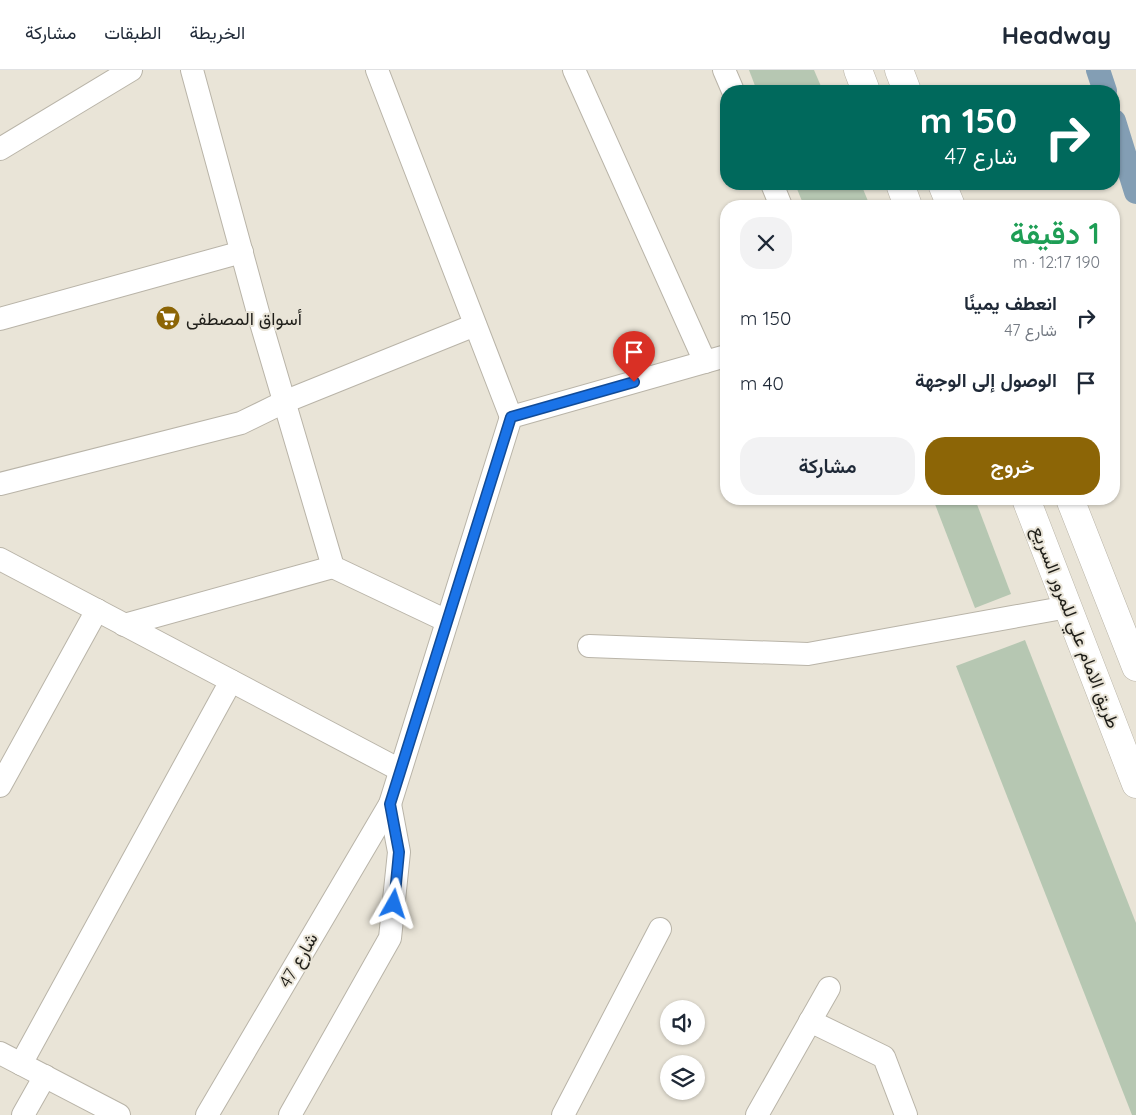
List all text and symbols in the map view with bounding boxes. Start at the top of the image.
text: Headway [1002,20,1111,50]
text: مشاركة [25,21,76,44]
text: الطبقات [104,21,161,44]
text: الخريطة [189,21,245,44]
text: 150 m [920,98,1017,142]
icon: right [1035,105,1100,170]
text: شارع 47 [945,142,1017,170]
text: 1 دقيقة [1010,214,1100,252]
button: close [740,217,792,269]
text: 190 m · 12:17 [1013,252,1100,272]
text: انعطف يمينًا [964,291,1057,315]
icon: right [1072,304,1100,332]
supermarket icon: أسواق المصطفى [155,305,181,331]
text: 150 m [740,306,791,330]
place label: أسواق المصطفى [186,307,302,330]
text: شارع 47 [1004,320,1057,340]
pin [613,331,655,382]
icon: arrive [620,338,648,366]
text: الوصول إلى الوجهة [915,368,1057,392]
icon: arrive [1072,369,1100,397]
text: 40 m [740,371,784,395]
button: مشاركة [740,437,915,495]
button: خروج [925,437,1100,495]
street label: طريق الامام علي للمرور السريع [1023,523,1125,733]
position arrow [367,877,419,929]
street label: شارع 47 [273,929,324,992]
map controls [660,1000,705,1100]
button: sound [660,1000,705,1045]
button: layers [660,1055,705,1100]

